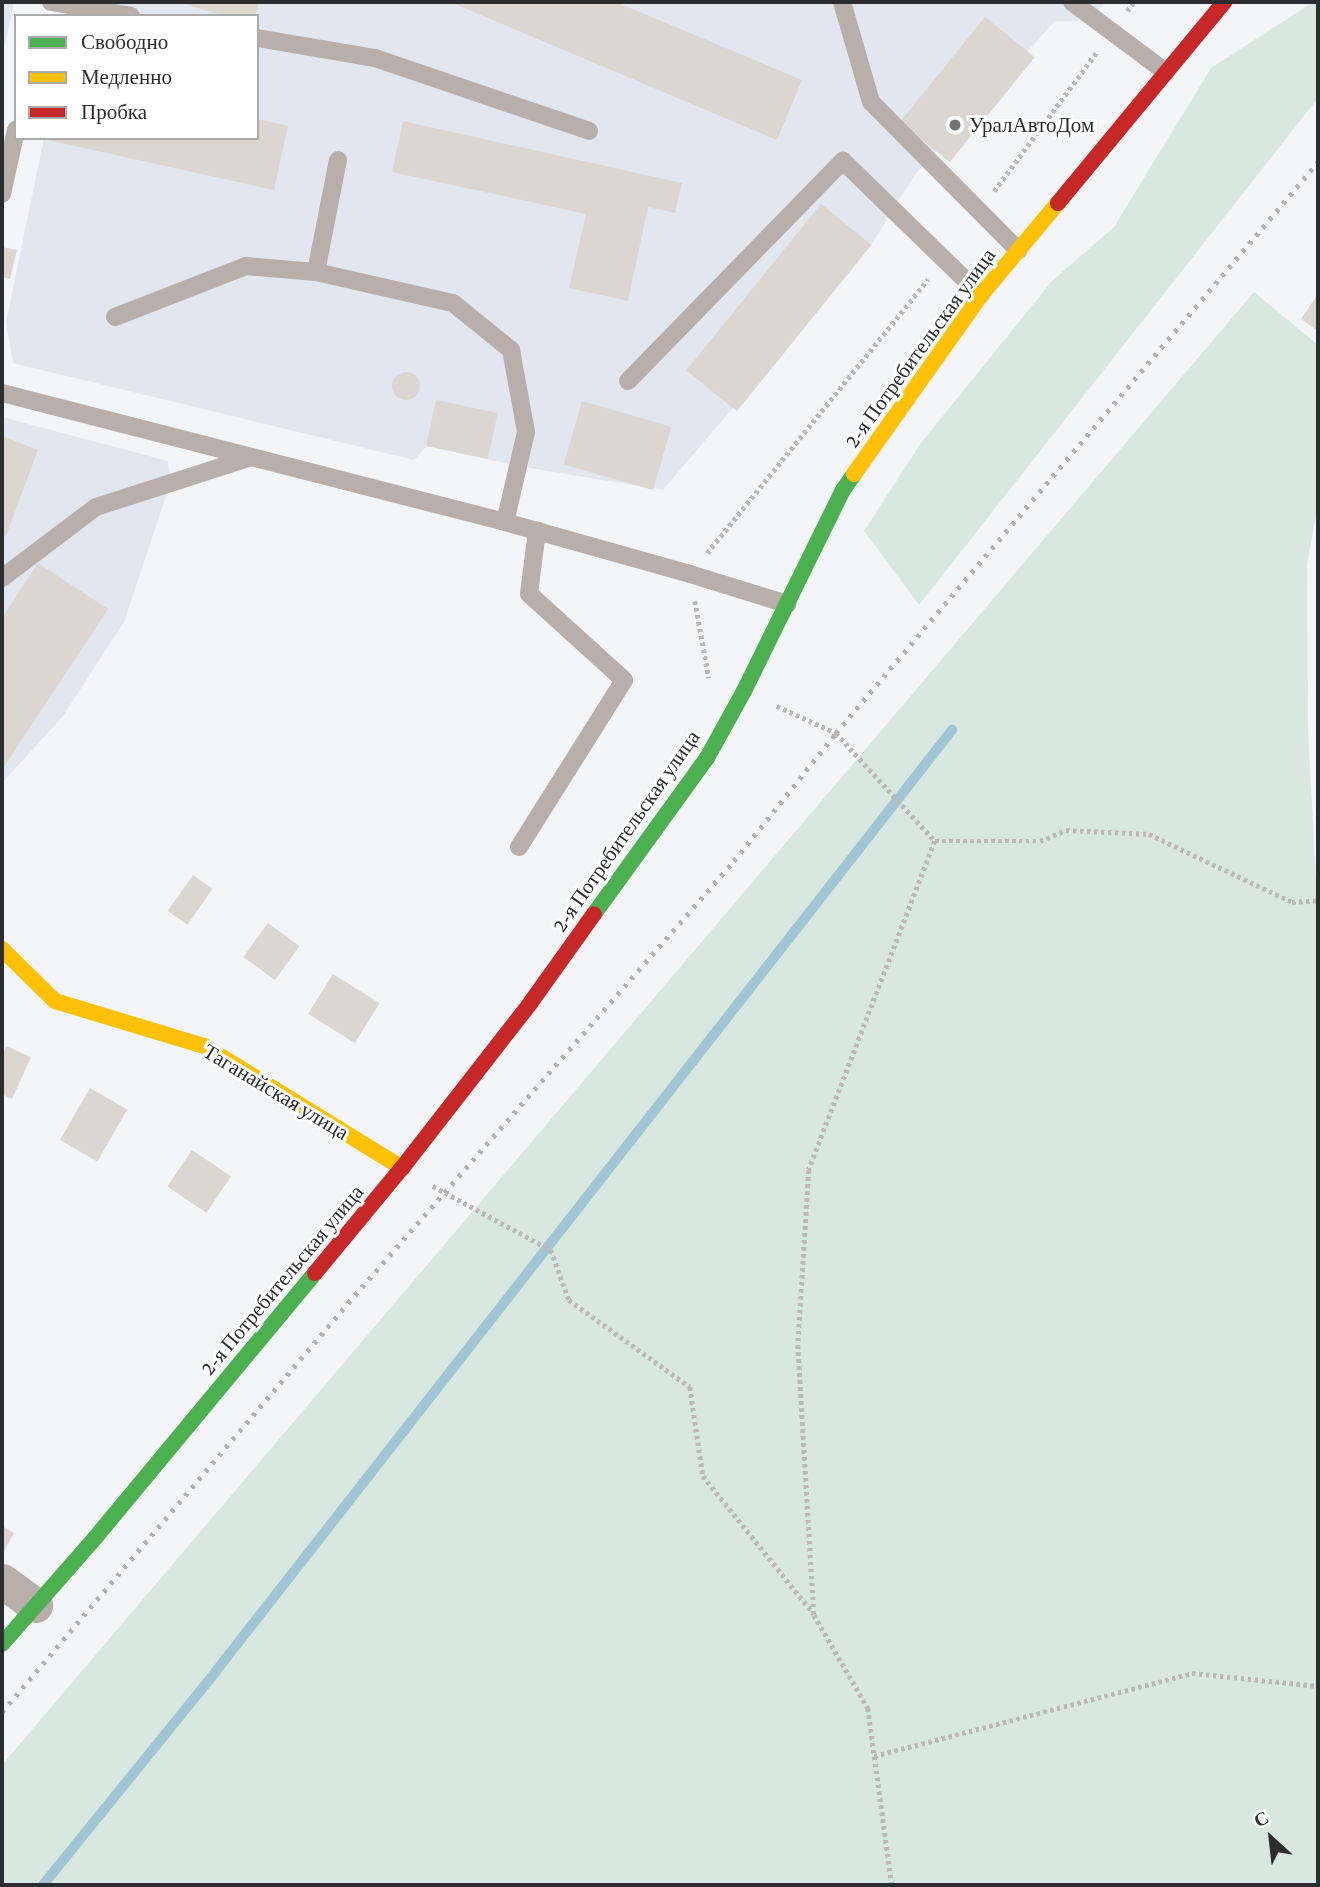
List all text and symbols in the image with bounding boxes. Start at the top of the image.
legend [14,14,259,140]
text: Свободно [81,30,168,54]
text: Медленно [81,65,172,89]
text: Пробка [81,100,147,124]
place label: УралАвтоДом [969,112,1094,138]
marker: УралАвтоДом [947,117,963,133]
street label: 2-я Потребительская улица [839,243,1001,453]
street label: 2-я Потребительская улица [547,725,705,937]
street label: Таганайская улица [199,1039,353,1145]
street label: 2-я Потребительская улица [195,1180,369,1380]
north arrow [1236,1803,1306,1873]
text: С [1250,1806,1272,1831]

